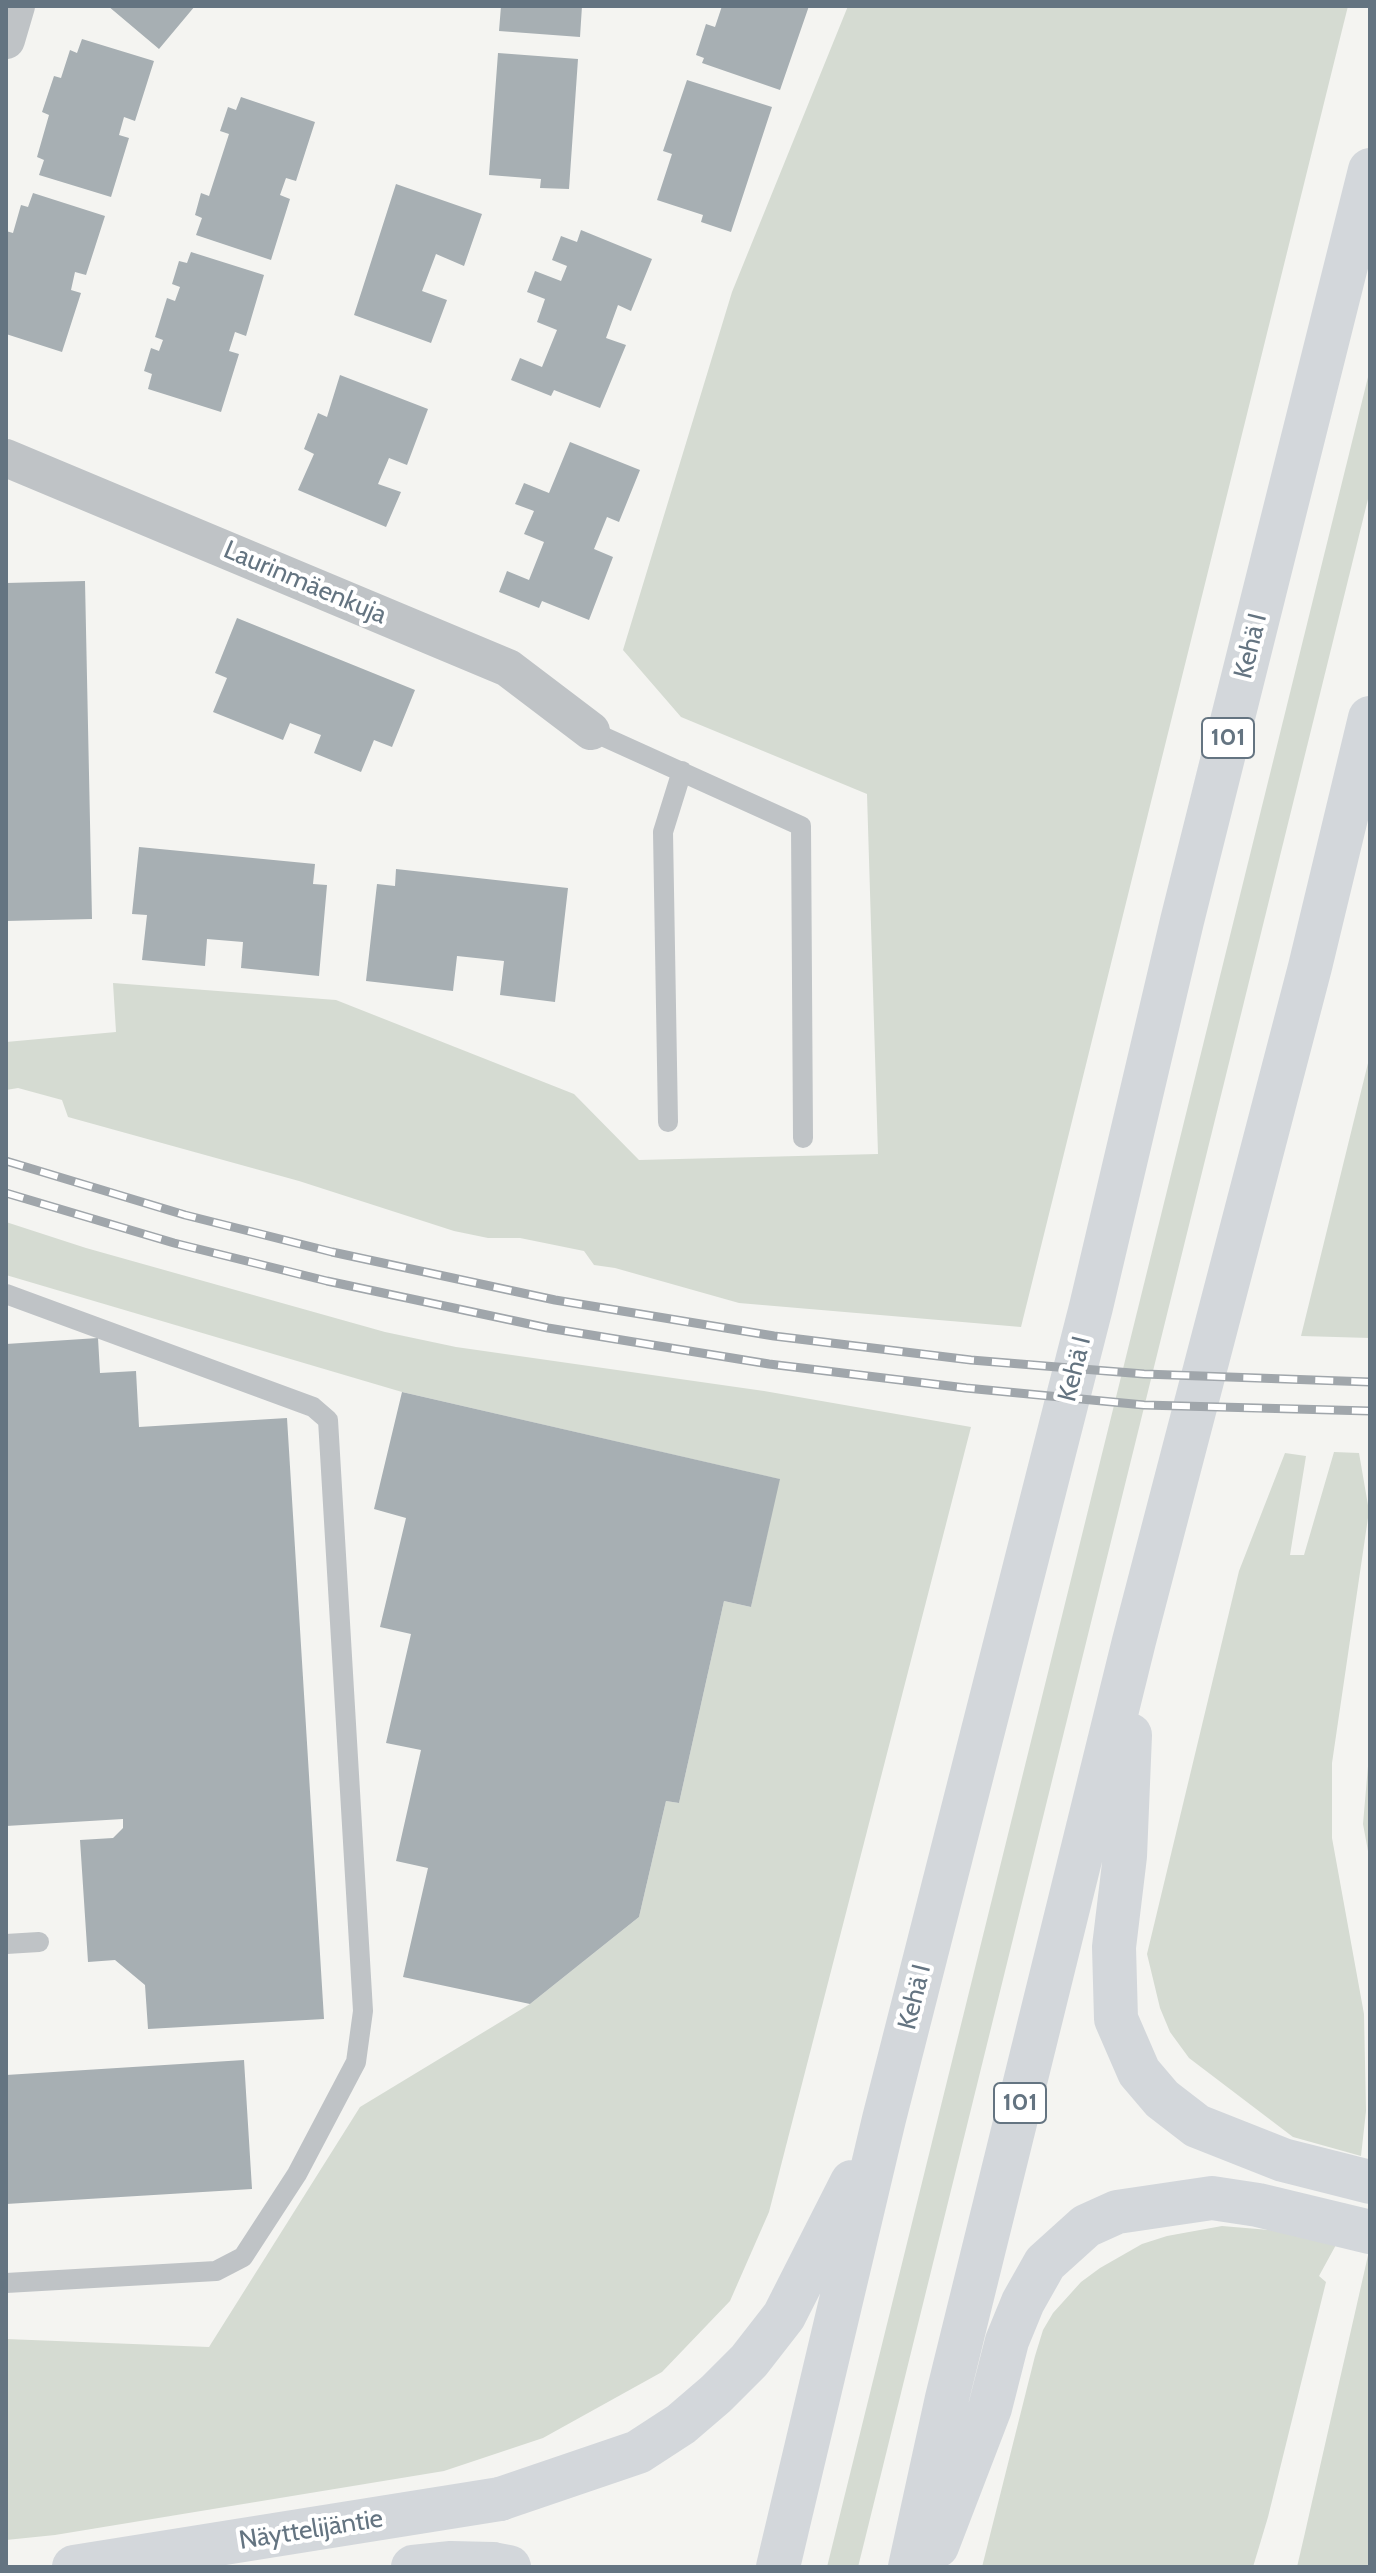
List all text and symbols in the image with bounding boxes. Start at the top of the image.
street label: Laurinmäenkuja [219,535,391,631]
street label: Kehä I [1228,610,1274,682]
road number: 101 [1202,718,1254,758]
street label: Kehä I [1052,1333,1098,1405]
street label: Kehä I [892,1961,938,2033]
road number: 101 [994,2083,1046,2123]
street label: Näyttelijäntie [237,2503,385,2557]

